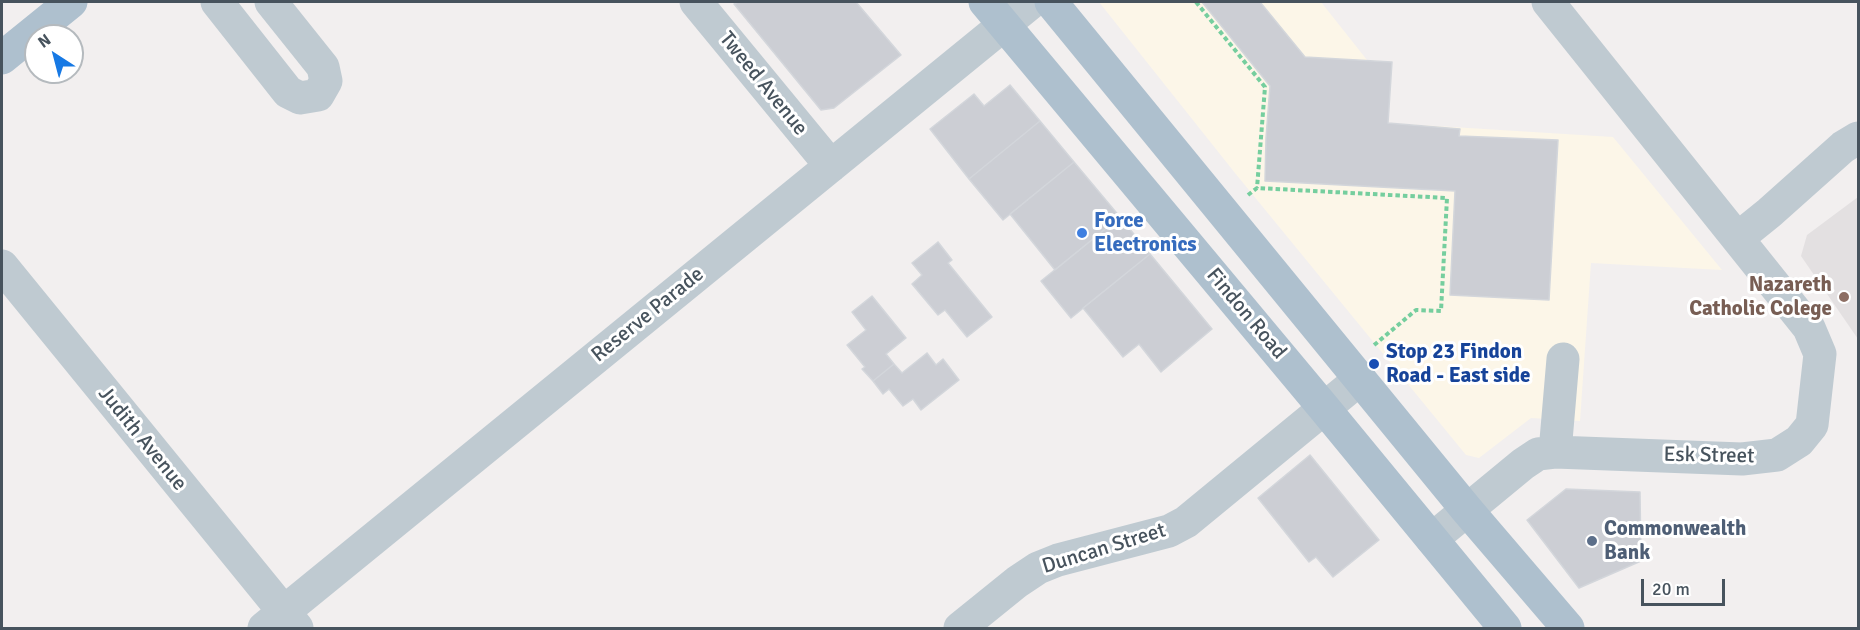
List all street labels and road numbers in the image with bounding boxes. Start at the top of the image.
street label: Tweed Avenue [713,27,813,141]
street label: Reserve Parade [587,262,709,368]
street label: Findon Road [1201,263,1291,365]
street label: Judith Avenue [92,382,192,496]
street label: Esk Street [1663,443,1755,469]
street label: Duncan Street [1039,518,1169,580]

